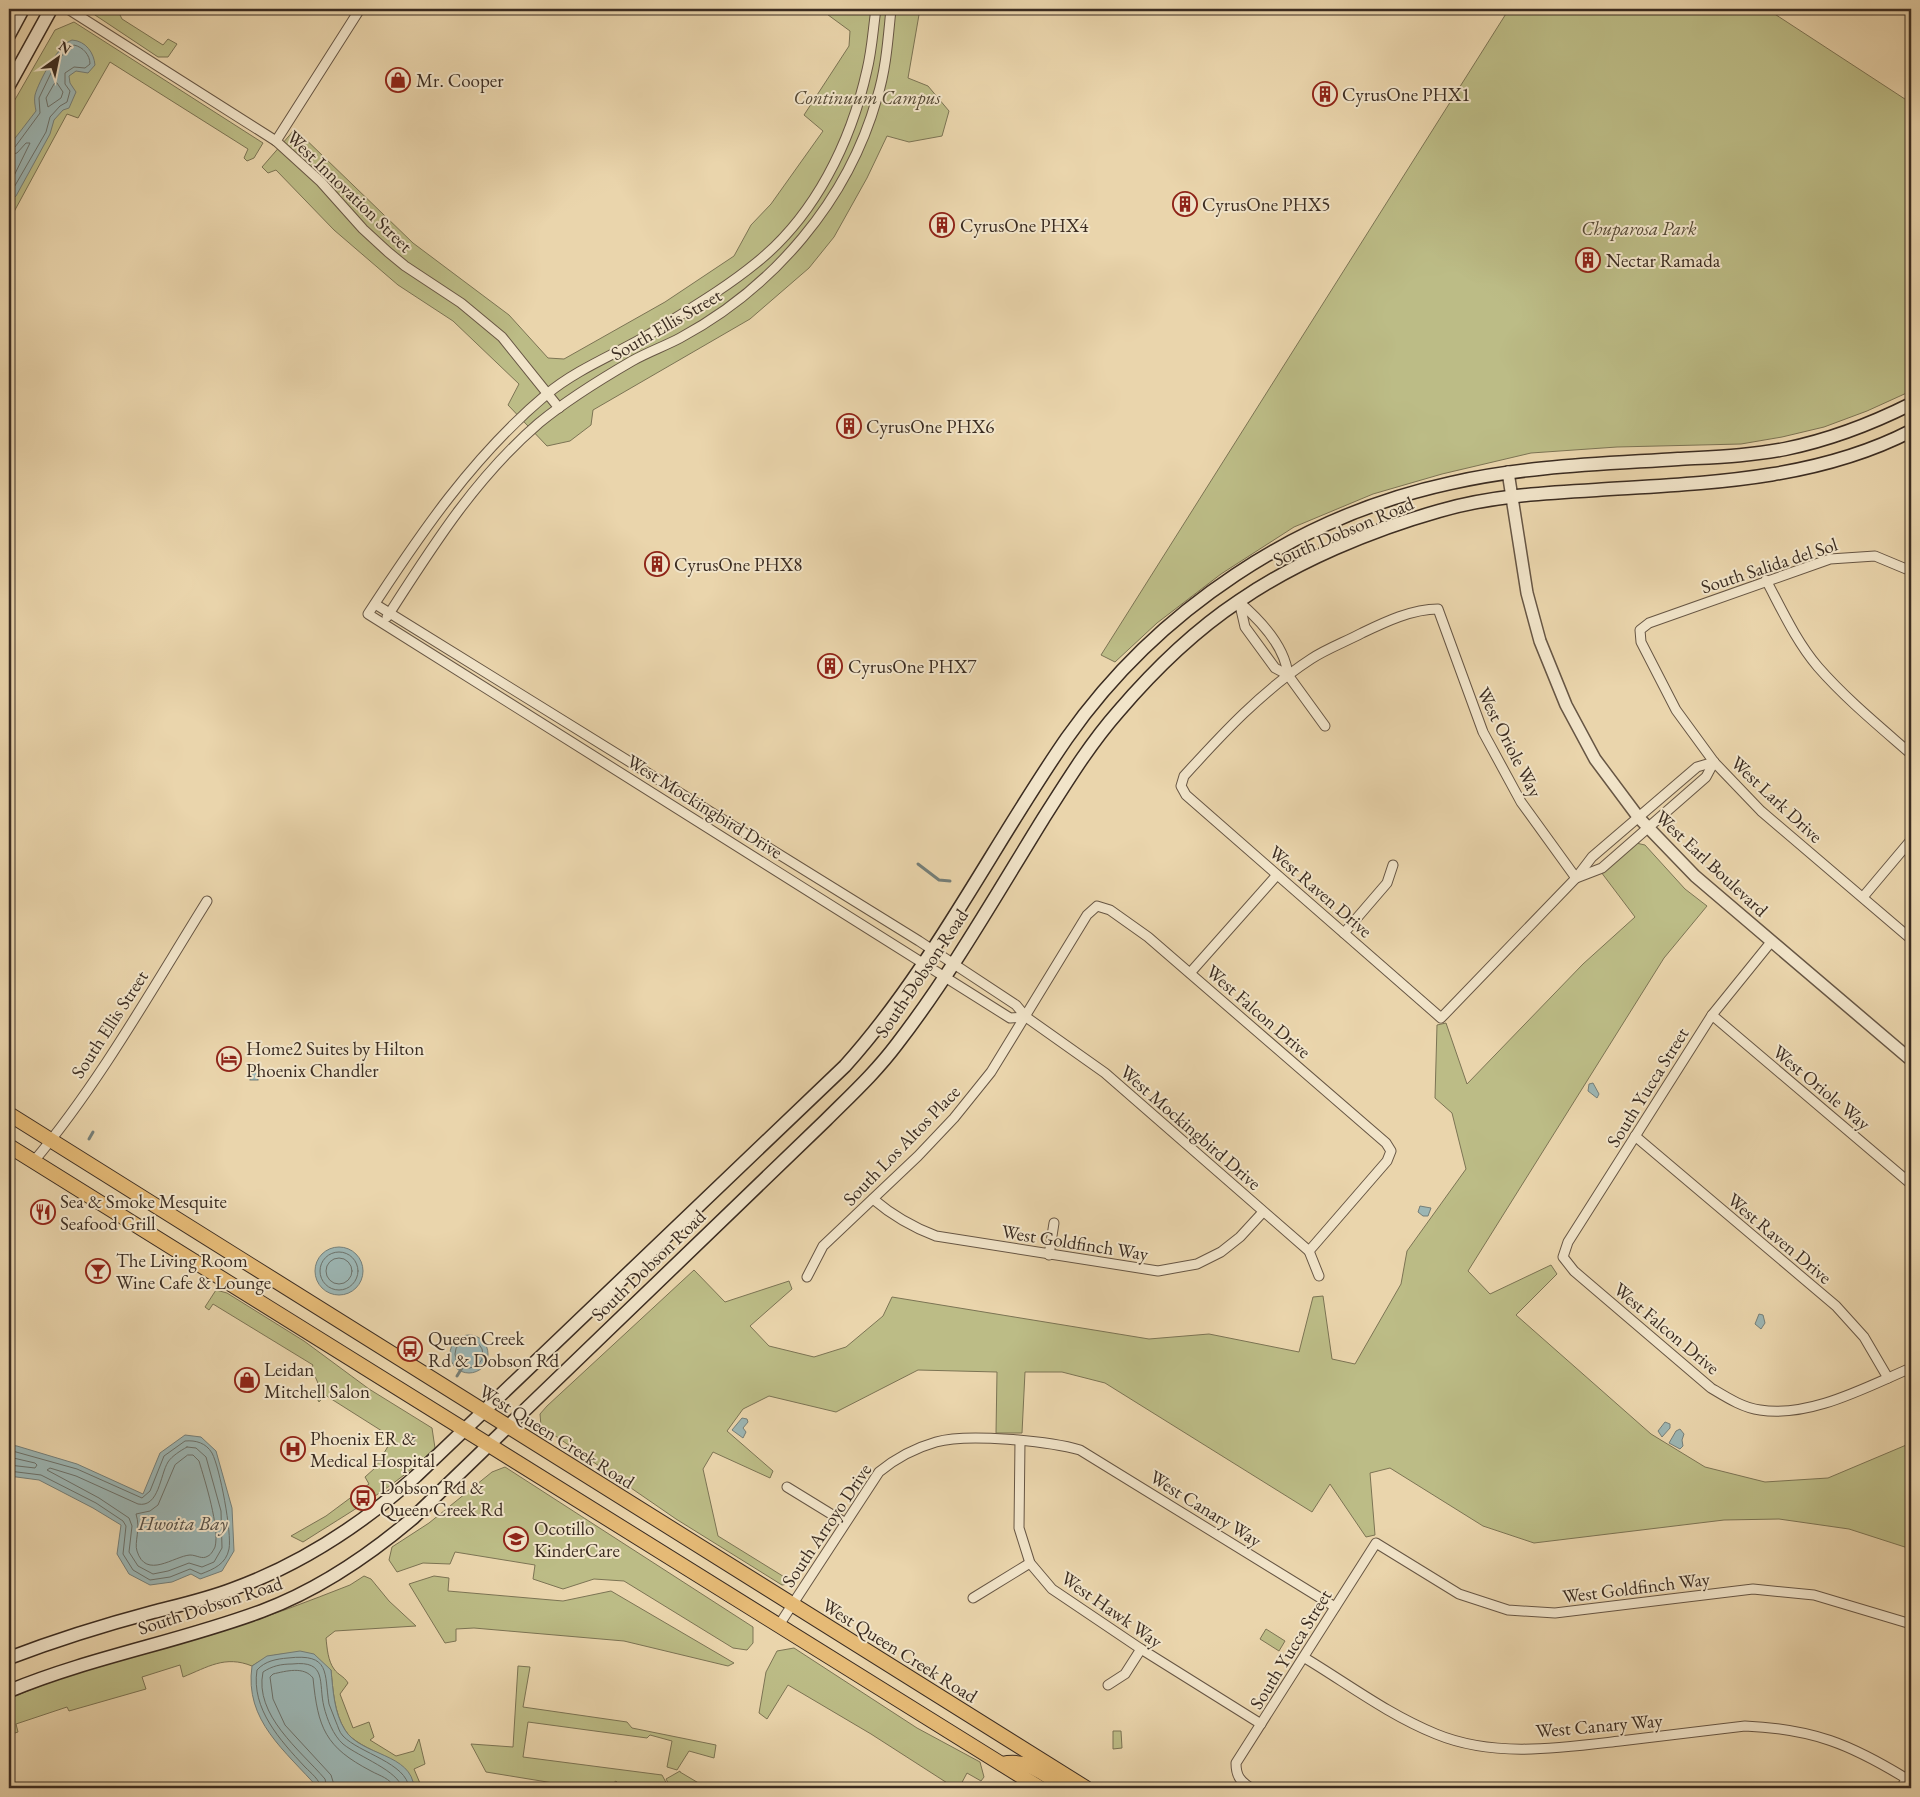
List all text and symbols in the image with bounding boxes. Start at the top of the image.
north arrow [32,32,82,82]
text: N [55,36,75,58]
shop icon: Mr. Cooper [385,67,411,93]
place label: Mr. Cooper [416,68,504,93]
building icon: CyrusOne PHX1 [1312,81,1338,107]
place label: CyrusOne PHX1 [1342,82,1470,107]
park label: Continuum Campus [793,85,941,110]
street label: West Innovation Street [281,125,418,258]
building icon: CyrusOne PHX5 [1172,191,1198,217]
place label: CyrusOne PHX5 [1202,192,1330,217]
building icon: CyrusOne PHX4 [929,212,955,238]
place label: CyrusOne PHX4 [960,213,1089,238]
park label: Chuparosa Park [1581,216,1697,241]
building icon: Nectar Ramada [1575,247,1601,273]
place label: Nectar Ramada [1606,248,1721,273]
street label: South Ellis Street [606,283,726,366]
building icon: CyrusOne PHX6 [836,413,862,439]
place label: CyrusOne PHX6 [866,414,994,439]
street label: South Dobson Road [1269,490,1418,572]
street label: South Salida del Sol [1698,531,1841,599]
building icon: CyrusOne PHX8 [644,551,670,577]
place label: CyrusOne PHX8 [674,552,802,577]
building icon: CyrusOne PHX7 [817,653,843,679]
place label: CyrusOne PHX7 [848,654,977,679]
street label: West Oriole Way [1471,683,1548,802]
street label: West Mockingbird Drive [622,748,787,865]
street label: West Lark Drive [1725,750,1828,848]
street label: West Earl Boulevard [1650,805,1774,922]
street label: West Raven Drive [1264,840,1378,943]
street label: South Dobson Road [869,904,974,1043]
street label: West Falcon Drive [1201,959,1316,1064]
street label: South Ellis Street [65,965,154,1083]
street label: South Yucca Street [1601,1023,1694,1152]
place label: Home2 Suites by Hilton Phoenix Chandler [246,1036,424,1083]
street label: West Oriole Way [1768,1039,1876,1136]
hotel icon: Home2 Suites by Hilton Phoenix Chandler [216,1046,242,1072]
street label: West Mockingbird Drive [1115,1059,1267,1196]
street label: South Los Altos Place [837,1080,965,1211]
street label: West Raven Drive [1722,1187,1837,1289]
place label: Sea & Smoke Mesquite Seafood Grill [60,1189,227,1236]
restaurant icon: Sea & Smoke Mesquite Seafood Grill [30,1199,56,1225]
street label: South Dobson Road [586,1204,711,1327]
street label: West Goldfinch Way [1000,1219,1151,1267]
place label: The Living Room Wine Cafe & Lounge [116,1248,271,1295]
bar icon: The Living Room Wine Cafe & Lounge [85,1258,111,1284]
street label: West Falcon Drive [1608,1277,1725,1380]
place label: Queen Creek Rd & Dobson Rd [428,1326,560,1373]
bus stop icon: Queen Creek Rd & Dobson Rd [397,1336,423,1362]
place label: Leidan Mitchell Salon [264,1357,370,1404]
shop icon: Leidan Mitchell Salon [234,1367,260,1393]
street label: West Queen Creek Road [474,1378,639,1495]
place label: Phoenix ER & Medical Hospital [310,1426,436,1473]
hospital icon: Phoenix ER & Medical Hospital [280,1436,306,1462]
street label: South Arroyo Drive [776,1459,877,1592]
street label: West Canary Way [1145,1464,1267,1553]
place label: Dobson Rd & Queen Creek Rd [380,1475,504,1522]
bus stop icon: Dobson Rd & Queen Creek Rd [350,1485,376,1511]
water label: Hwoita Bay [137,1510,228,1536]
place label: Ocotillo KinderCare [534,1516,620,1563]
school or university icon: Ocotillo KinderCare [503,1526,529,1552]
street label: West Hawk Way [1056,1565,1168,1654]
street label: West Goldfinch Way [1561,1566,1712,1609]
street label: South Dobson Road [135,1570,286,1641]
street label: South Yucca Street [1244,1585,1337,1714]
street label: West Queen Creek Road [817,1592,982,1709]
street label: West Canary Way [1535,1707,1664,1743]

